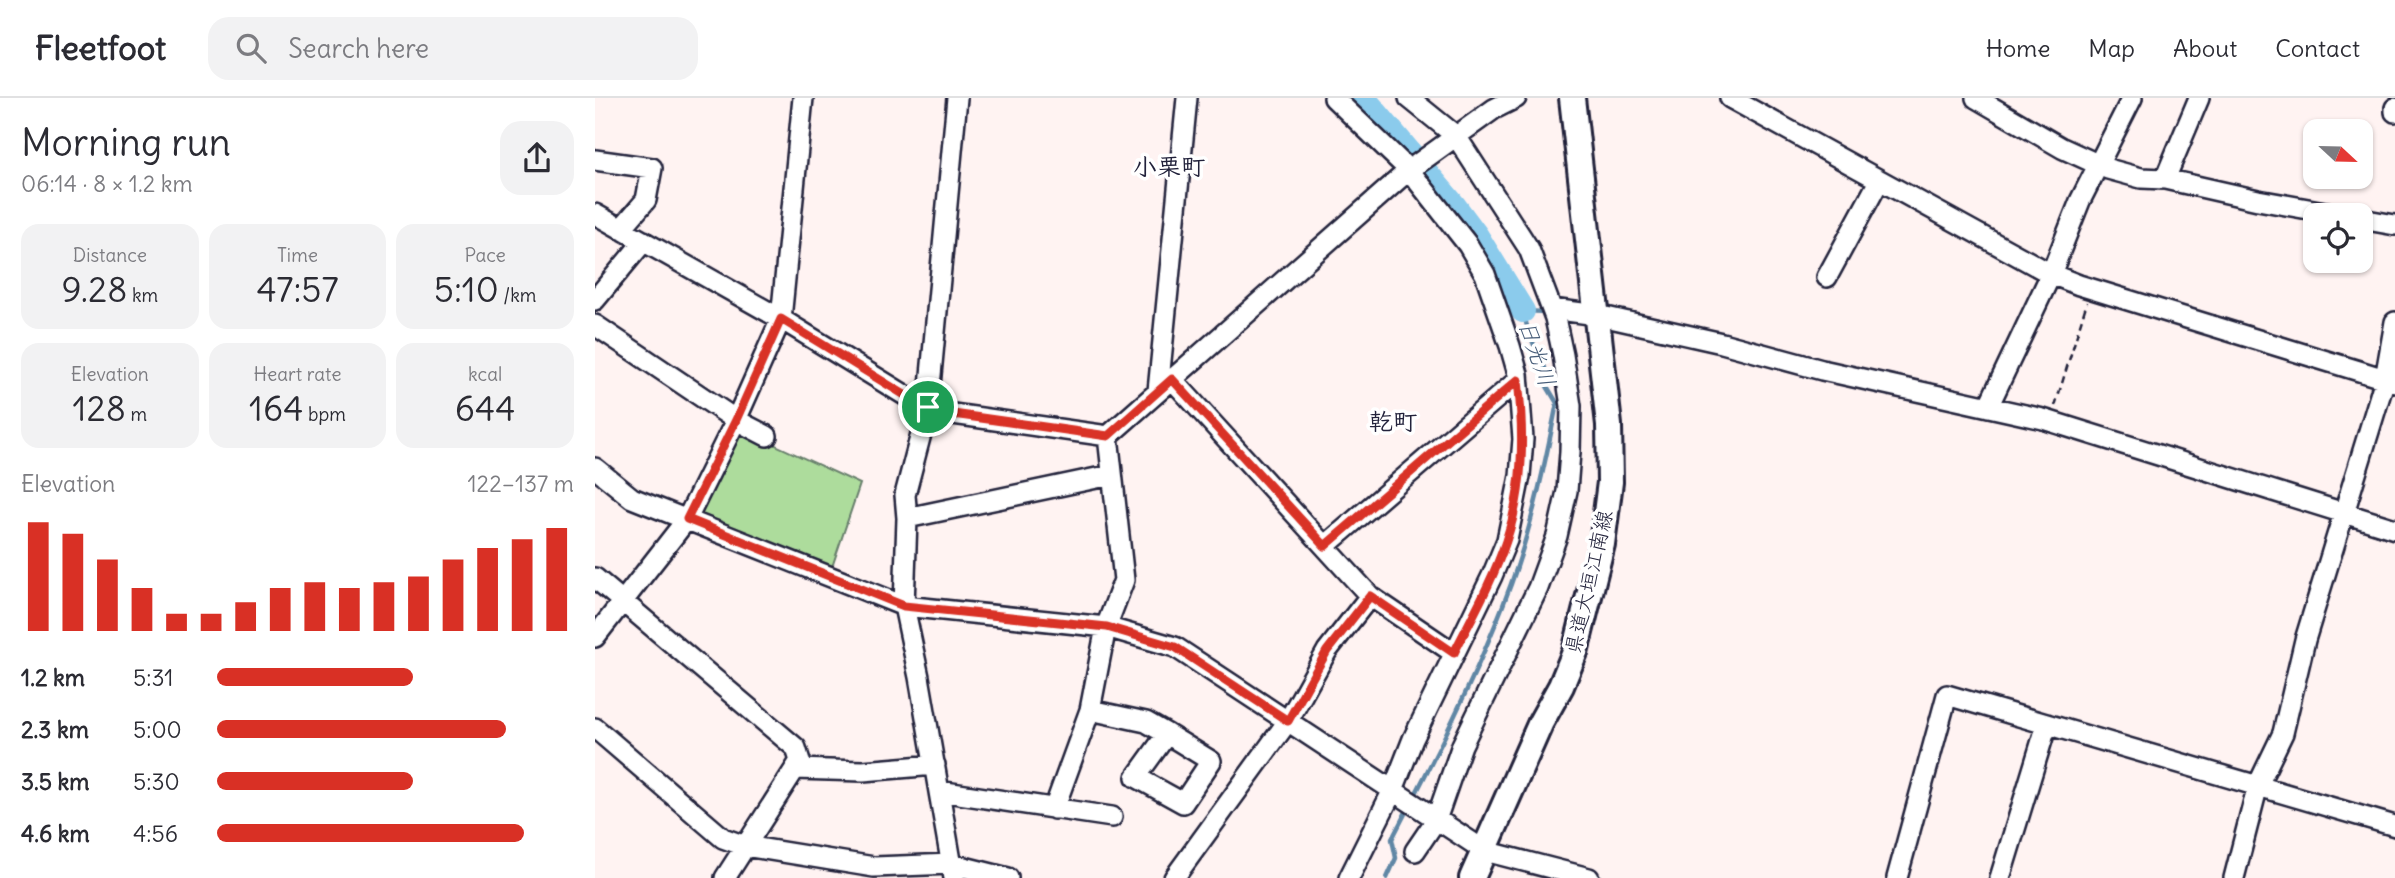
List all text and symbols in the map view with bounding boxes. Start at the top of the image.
search box [208,17,698,80]
text: Fleetfoot [35,27,166,69]
icon: search [232,29,270,67]
text: Search here [288,32,429,65]
text: Home [1986,33,2050,63]
text: Map [2088,33,2135,63]
text: About [2173,33,2237,63]
text: Contact [2275,33,2360,63]
text: Morning run [21,119,231,166]
north arrow [2303,119,2373,189]
map controls [2303,119,2373,273]
button: share [500,121,574,195]
district label: 小栗町 [1133,151,1205,181]
text: 06:14 · 8 × 1.2 km [21,169,193,198]
button: locate [2303,203,2373,273]
text: Distance [73,243,147,267]
text: Time [277,243,318,267]
text: Pace [465,243,506,267]
text: 9.28 [61,267,127,311]
text: 47:57 [256,267,339,311]
text: 5:10 [434,267,499,311]
text: km [127,283,158,307]
text: /km [499,283,537,307]
water label: 日光川 [1513,315,1562,390]
text: Elevation [71,362,149,386]
text: Heart rate [253,362,342,386]
text: kcal [468,362,502,386]
pin [898,377,958,437]
text: 128 [73,386,126,430]
text: 164 [249,386,303,430]
text: 644 [455,386,515,430]
icon: arrive [909,388,947,426]
text: m [126,402,147,426]
text: bpm [303,402,346,426]
district label: 乾町 [1369,406,1417,436]
text: Elevation [21,469,115,498]
text: 122–137 m [467,469,574,498]
street label: 県道大垣江南線 [1559,507,1618,657]
text: 1.2 km [21,663,85,692]
text: 5:31 [133,663,173,692]
text: 2.3 km [21,715,89,744]
text: 5:00 [133,715,182,744]
text: 3.5 km [21,767,89,796]
text: 5:30 [133,767,180,796]
text: 4.6 km [21,819,90,848]
text: 4:56 [133,819,178,848]

